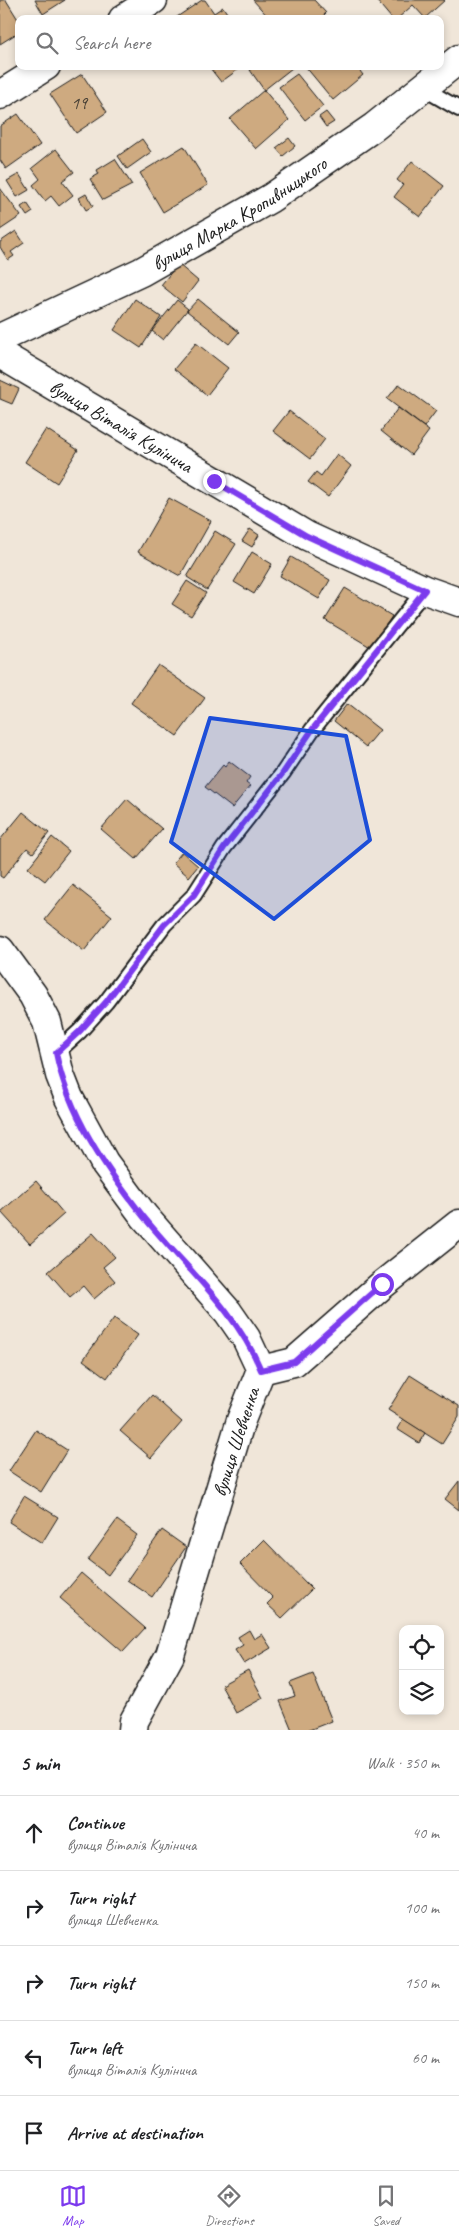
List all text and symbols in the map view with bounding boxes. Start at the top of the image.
search box [15,15,444,70]
icon: search [33,29,61,57]
text: Search here [73,31,150,55]
house number: 19 [71,92,89,114]
street label: вулиця Марка Кропивницького [147,150,332,276]
street label: вулиця Віталія Кулінича [45,374,199,479]
route end [203,470,226,493]
route start [371,1273,394,1296]
street label: вулиця Шевченка [207,1383,266,1500]
map controls [399,1625,444,1715]
button: locate [399,1625,444,1670]
button: layers [399,1670,444,1715]
text: 5 min [20,1750,60,1776]
text: Walk · 350 m [367,1753,439,1773]
text: Continue [67,1811,124,1835]
icon: ahead [20,1819,48,1847]
text: 40 m [412,1823,439,1843]
text: вулиця Віталія Кулінича [67,1835,197,1855]
text: Turn right [67,1886,134,1910]
icon: right [20,1894,48,1922]
text: 100 m [405,1898,439,1918]
text: вулиця Шевченка [67,1910,157,1930]
icon: right [20,1969,48,1997]
text: Turn right [67,1971,134,1995]
text: 150 m [405,1973,439,1993]
text: Turn left [67,2036,122,2060]
icon: left [20,2044,48,2072]
text: 60 m [412,2048,439,2068]
text: вулиця Віталія Кулінича [67,2060,197,2080]
icon: arrive [20,2119,48,2147]
text: Arrive at destination [67,2121,203,2145]
tab: Map [59,2182,87,2229]
tab: Directions [205,2182,254,2229]
tab: Saved [372,2182,400,2229]

